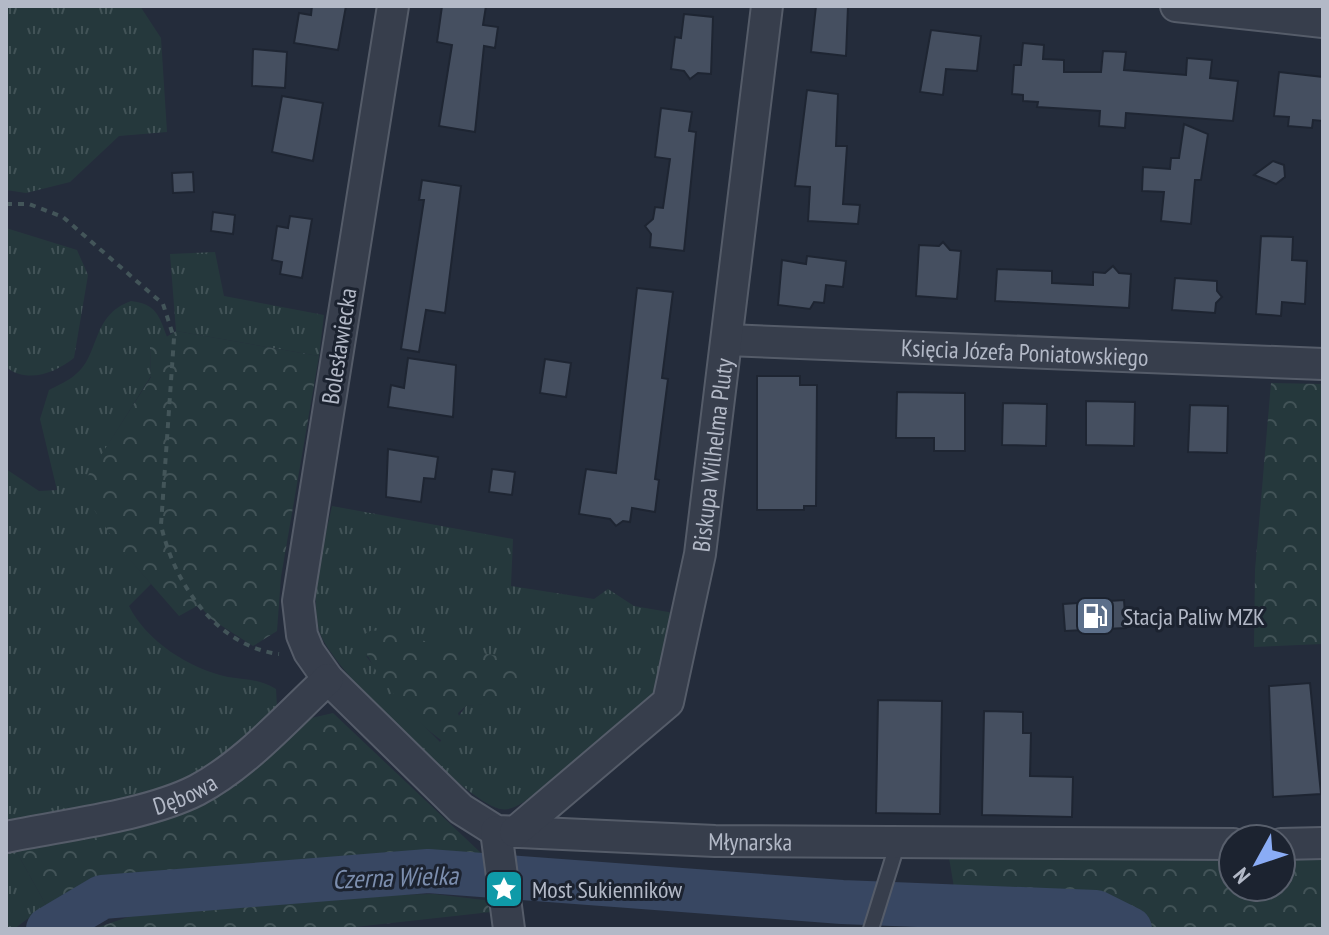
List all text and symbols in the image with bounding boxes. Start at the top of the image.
street label: Bolesławiecka [315,286,363,406]
street label: Księcia Józefa Poniatowskiego [900,332,1149,372]
street label: Biskupa Wilhelma Pluty [685,356,739,554]
fuel station icon: Stacja Paliw MZK [1074,595,1116,637]
place label: Stacja Paliw MZK [1123,601,1265,632]
street label: Dębowa [149,767,223,821]
north arrow [1217,823,1297,903]
street label: Młynarska [708,825,792,857]
water label: Czerna Wielka [332,858,460,896]
text: N [1227,862,1256,889]
place icon: Most Sukienników [483,868,525,910]
place label: Most Sukienników [532,874,683,905]

